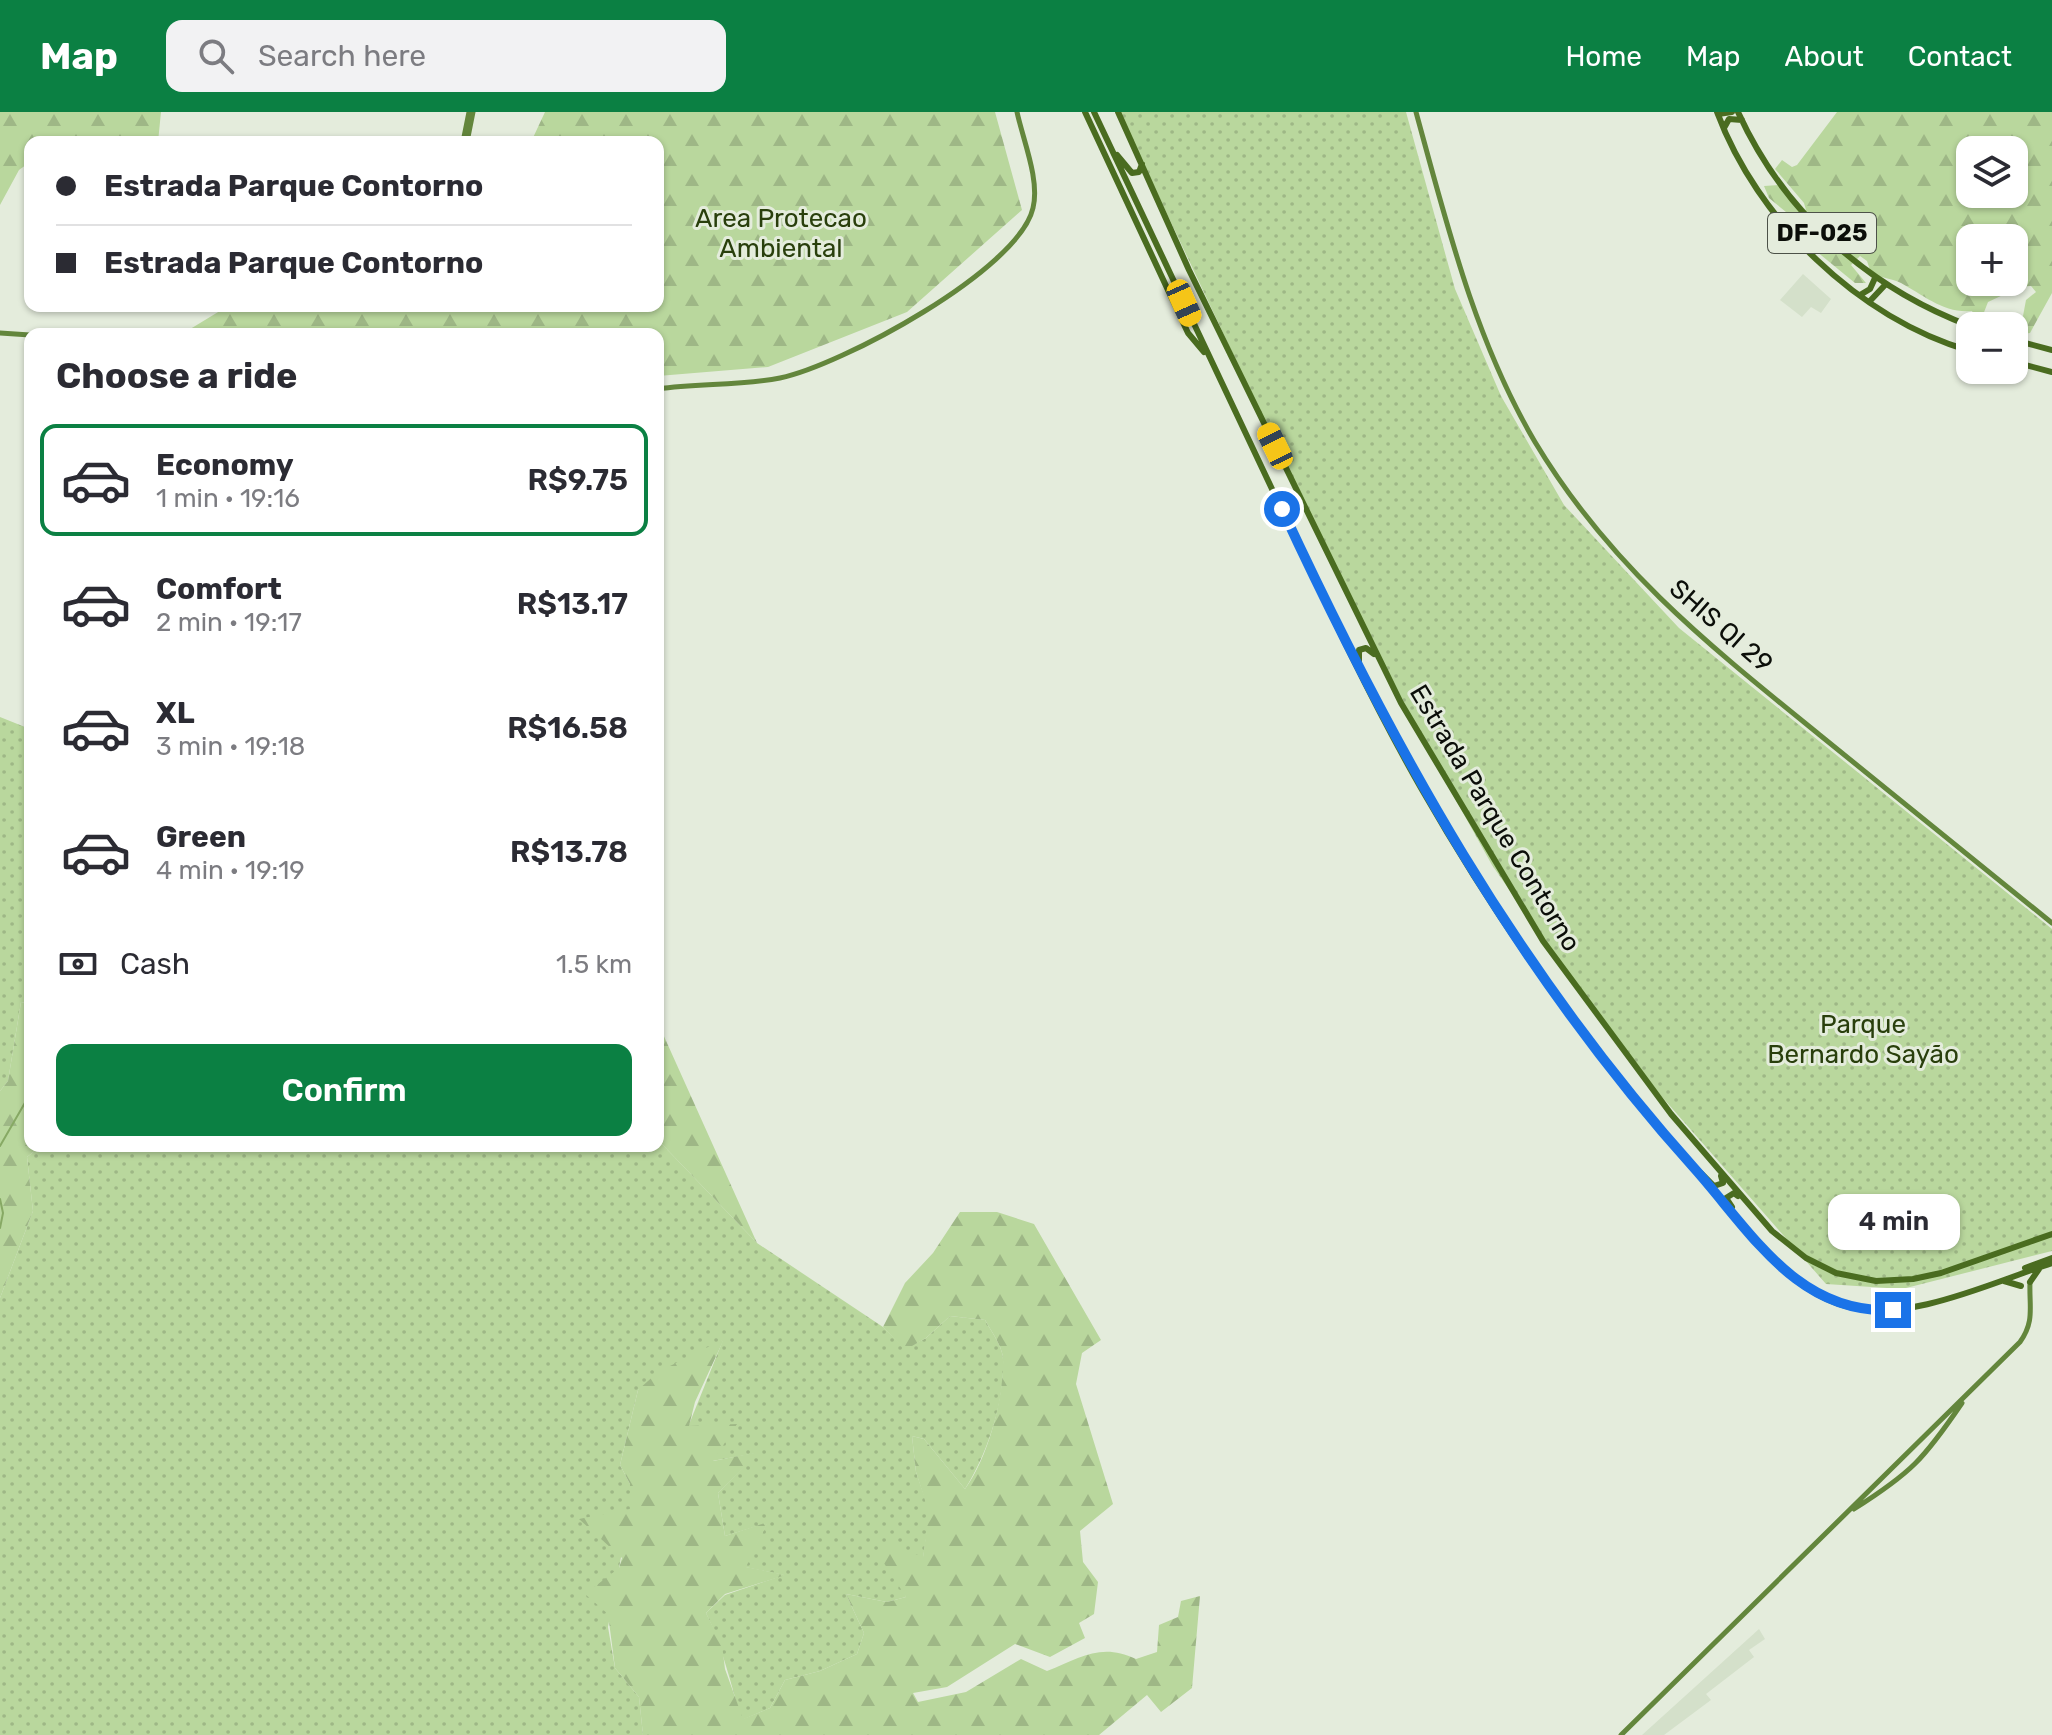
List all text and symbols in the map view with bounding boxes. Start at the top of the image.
search box [166,20,726,92]
text: Map [40,33,118,79]
icon: search [194,34,238,78]
text: Search here [258,38,426,74]
text: Home [1565,40,1642,73]
text: Map [1686,40,1740,73]
text: About [1784,40,1864,73]
text: Contact [1908,40,2012,73]
map controls [1956,136,2028,384]
button: layers [1956,136,2028,208]
text: Estrada Parque Contorno [104,168,483,204]
park label: Area Protecao Ambiental [695,203,867,264]
road number: DF-025 [1768,213,1876,253]
button: + [1956,224,2028,296]
text: Estrada Parque Contorno [104,245,483,281]
car [1163,276,1205,330]
button: − [1956,312,2028,384]
text: Choose a ride [56,354,297,397]
car [1254,419,1296,473]
icon: car [60,444,132,516]
text: Economy [156,447,294,483]
text: R$9.75 [528,462,628,498]
text: 1 min · 19:16 [156,483,300,514]
route start [1264,491,1300,527]
icon: car [60,568,132,640]
text: Comfort [156,571,282,607]
street label: SHIS QI 29 [1663,573,1779,679]
text: R$13.17 [517,586,628,622]
text: 2 min · 19:17 [156,607,302,638]
street label: Estrada Parque Contorno [1403,679,1587,957]
icon: car [60,692,132,764]
text: XL [156,695,195,731]
text: R$16.58 [507,710,628,746]
text: 3 min · 19:18 [156,731,305,762]
icon: car [60,816,132,888]
text: Green [156,819,246,855]
text: R$13.78 [510,834,628,870]
text: 4 min · 19:19 [156,855,305,886]
icon: cash [56,942,100,986]
text: Cash [120,946,190,982]
text: 1.5 km [556,949,632,980]
park label: Parque Bernardo Sayão [1767,1009,1959,1070]
button: Confirm [56,1044,632,1136]
callout: 4 min [1827,1194,1959,1250]
text: 4 min [1859,1206,1929,1237]
route end [1875,1292,1911,1328]

